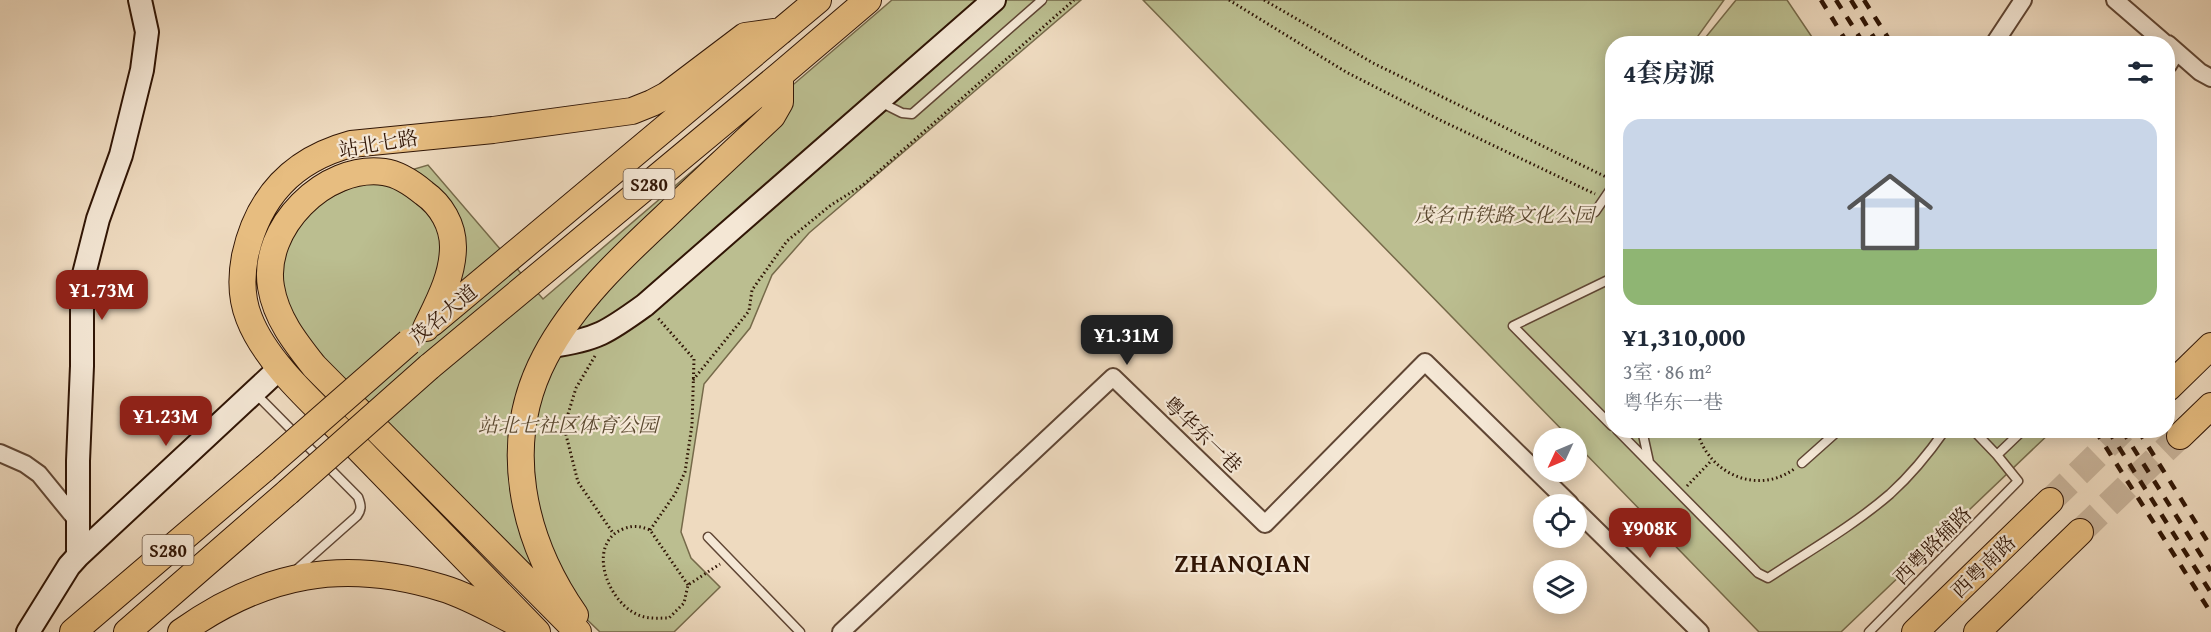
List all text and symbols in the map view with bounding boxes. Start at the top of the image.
text: 4套房源 [1623,53,1714,92]
icon: filters [2124,56,2157,89]
street label: 站北七路 [336,122,420,164]
icon: home [1836,158,1944,266]
road number: S280 [624,169,674,199]
park label: 茂名市铁路文化公园 [1414,200,1597,229]
pin: ¥1.73M [53,270,151,321]
text: ¥1.73M [70,275,134,304]
street label: 茂名大道 [403,277,483,351]
pin: ¥1.31M [1078,315,1176,366]
text: ¥1,310,000 [1623,317,1745,356]
text: ¥1.31M [1095,320,1159,349]
text: 3室 · 86 m² [1623,357,1712,386]
text: 粤华东一巷 [1623,387,1723,416]
street label: 粤华东一巷 [1157,389,1249,479]
pin: ¥1.23M [117,396,215,447]
text: ¥1.23M [134,401,198,430]
park label: 站北七社区体育公园 [478,410,661,439]
north arrow [1533,428,1587,482]
map controls [1533,428,1587,614]
button: locate [1533,494,1587,548]
street label: 西粤路辅路 [1886,499,1978,591]
pin: ¥908K [1608,508,1692,559]
text: ¥908K [1623,513,1677,542]
street label: 西粤南路 [1944,528,2022,604]
road number: S280 [142,535,194,565]
district label: ZHANQIAN [1174,543,1312,582]
button: layers [1533,560,1587,614]

